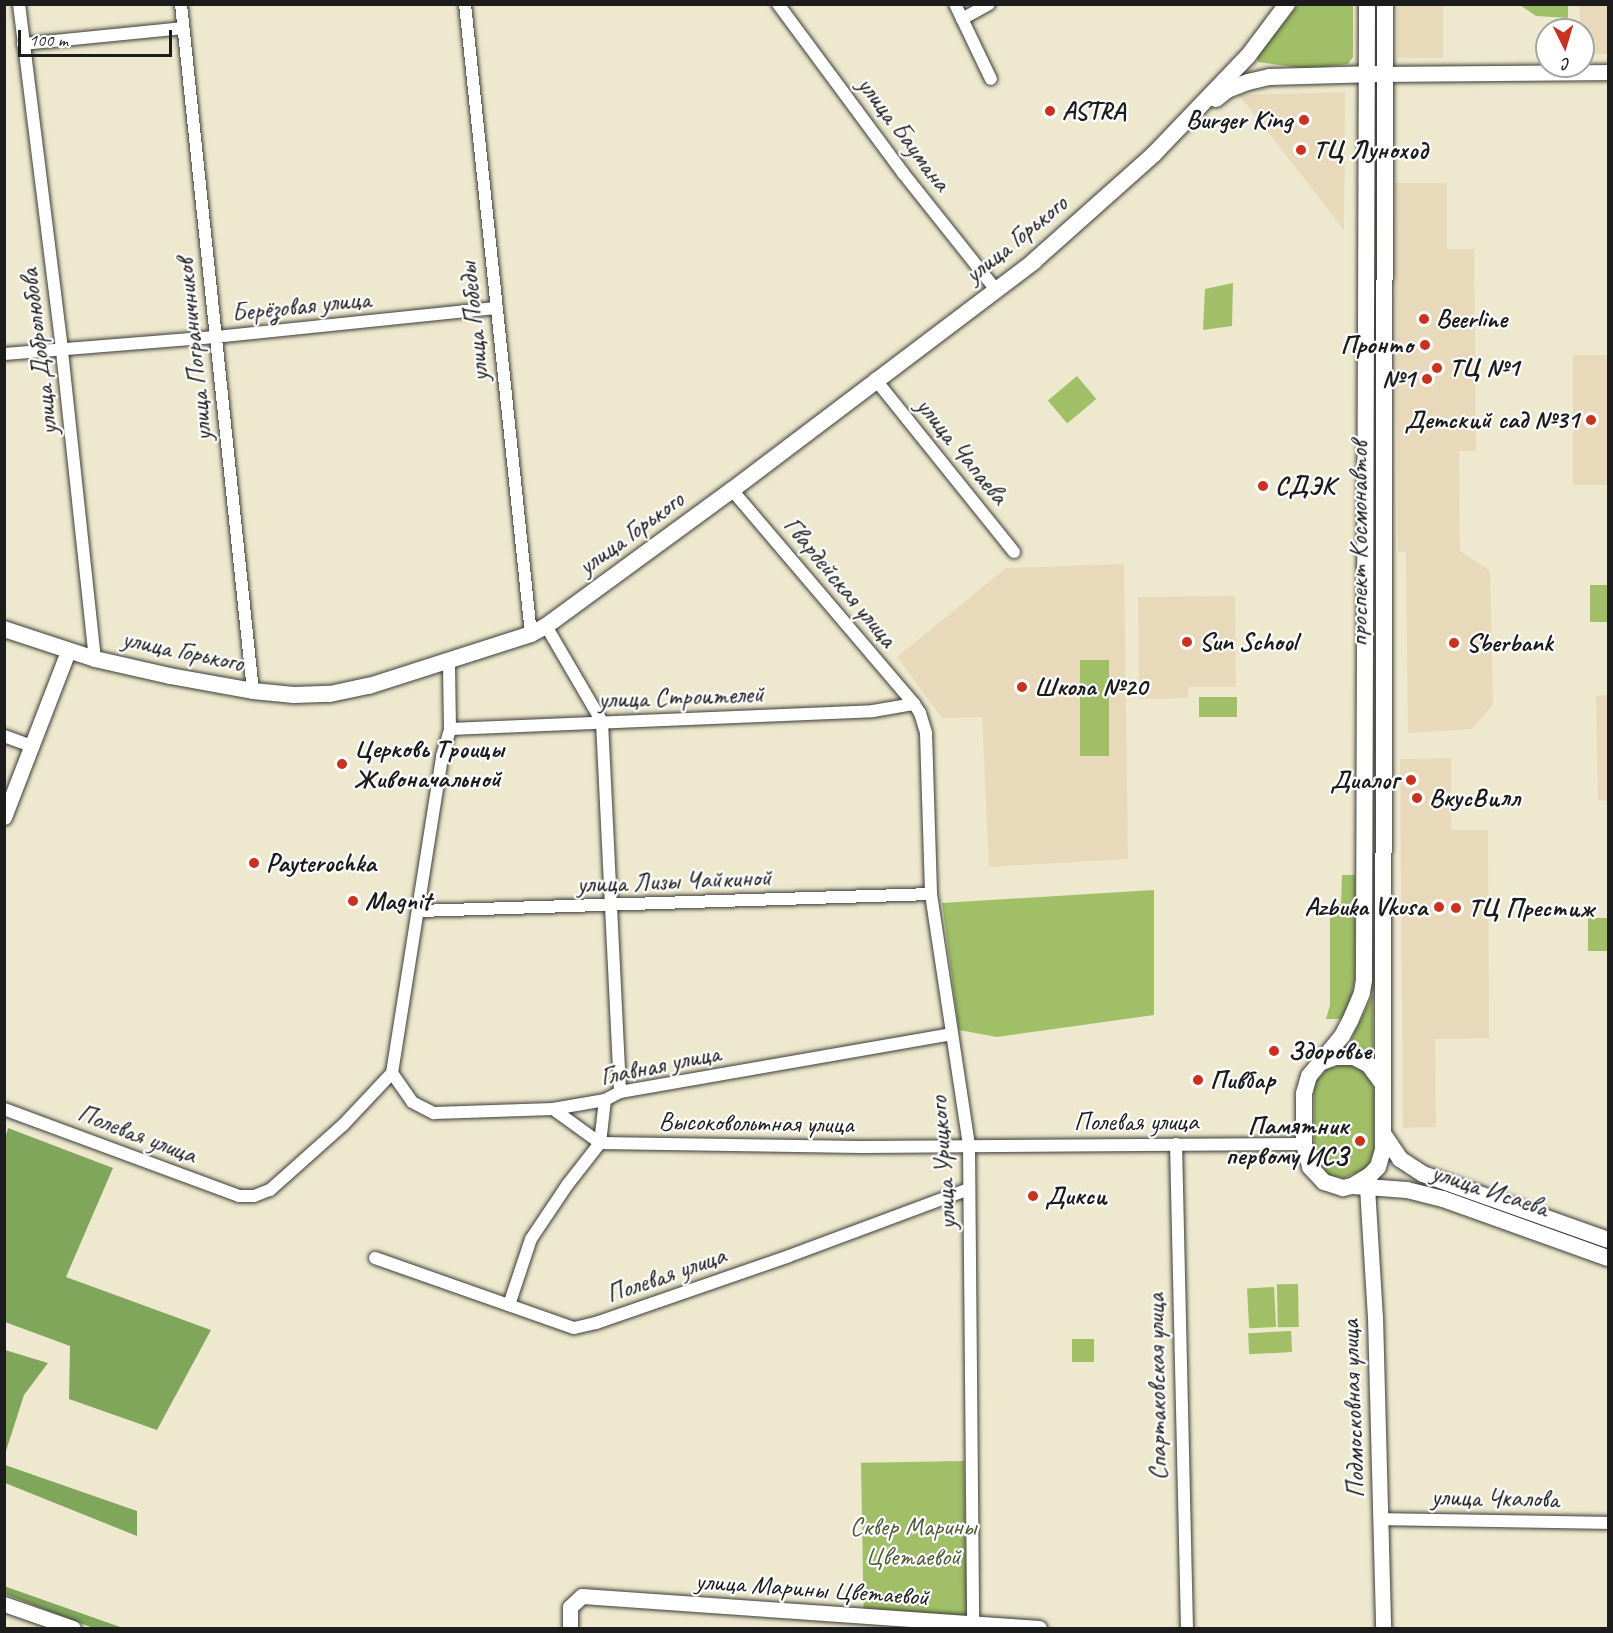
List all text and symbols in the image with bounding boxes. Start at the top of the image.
scale bar [21,18,176,56]
north arrow [1535,18,1595,78]
text: 100 m [29,29,68,51]
text: С [1562,54,1571,74]
street label: улица Баумана [851,70,957,198]
place label: ASTRA [1062,95,1125,127]
marker: ASTRA [1043,104,1057,118]
place label: Burger King [1186,104,1292,136]
marker: Burger King [1297,113,1311,127]
place label: ТЦ Луноход [1313,134,1427,166]
marker: ТЦ Луноход [1294,143,1308,157]
street label: улица Горького [959,188,1073,290]
street label: улица Пограничников [169,257,219,443]
street label: улица Победы [452,261,496,383]
street label: улица Добролюбова [13,266,65,438]
street label: Берёзовая улица [230,283,372,329]
place label: Beerline [1436,303,1507,335]
marker: Beerline [1417,312,1431,326]
place label: Пронто [1340,329,1413,361]
marker: Пронто [1418,338,1432,352]
place label: ТЦ №1 [1449,352,1519,384]
marker: ТЦ №1 [1430,361,1444,375]
place label: №1 [1382,363,1415,395]
marker: №1 [1420,372,1434,386]
street label: улица Чапаева [909,391,1015,511]
place label: Детский сад №31 [1405,404,1579,436]
marker: Детский сад №31 [1584,413,1598,427]
street label: проспект Космонавтов [1343,442,1375,646]
place label: СДЭК [1275,470,1335,502]
marker: СДЭК [1256,479,1270,493]
street label: улица Горького [572,484,690,582]
street label: Гвардейская улица [776,510,904,654]
street label: улица Горького [120,623,246,679]
place label: Sun School [1199,626,1296,658]
place label: Sberbank [1466,627,1553,659]
marker: Sun School [1180,635,1194,649]
marker: Sberbank [1447,636,1461,650]
place label: Школа №20 [1034,671,1147,703]
street label: улица Строителей [599,679,763,715]
marker: Школа №20 [1015,680,1029,694]
place label: Церковь Троицы Живоначальной [354,733,502,794]
marker: Церковь Троицы Живоначальной [335,757,349,771]
place label: Диалог [1330,764,1399,796]
marker: Диалог [1404,773,1418,787]
place label: ВкусВилл [1429,782,1520,814]
marker: ВкусВилл [1410,791,1424,805]
place label: Payterochka [266,847,376,879]
marker: Payterochka [247,856,261,870]
street label: улица Лизы Чайкиной [576,862,772,900]
place label: Magnit [365,885,431,917]
place label: Azbuka Vkusa [1305,891,1427,923]
place label: ТЦ Престиж [1468,892,1592,924]
marker: Magnit [346,894,360,908]
marker: Azbuka Vkusa [1432,900,1446,914]
marker: ТЦ Престиж [1449,901,1463,915]
place label: Здоровье [1288,1035,1371,1067]
street label: Главная улица [597,1037,723,1093]
marker: Здоровье [1265,1042,1283,1060]
place label: Пивбар [1210,1064,1275,1096]
marker: Пивбар [1191,1073,1205,1087]
street label: улица Урицкого [923,1096,963,1230]
street label: Полевая улица [73,1097,201,1171]
street label: Высоковольтная улица [657,1106,855,1140]
street label: Полевая улица [1073,1106,1199,1138]
place label: Памятник первому ИСЗ [1225,1110,1348,1172]
marker: Памятник первому ИСЗ [1353,1134,1367,1148]
street label: улица Исаева [1428,1157,1552,1223]
place label: Дикси [1045,1180,1107,1212]
marker: Дикси [1026,1189,1040,1203]
street label: Полевая улица [601,1240,731,1310]
street label: Спартаковская улица [1140,1292,1174,1482]
street label: Подмосковная улица [1334,1318,1372,1500]
street label: улица Чкалова [1431,1481,1559,1515]
park label: Сквер Марины Цветаевой [848,1511,978,1572]
street label: улица Марины Цветаевой [695,1565,929,1613]

